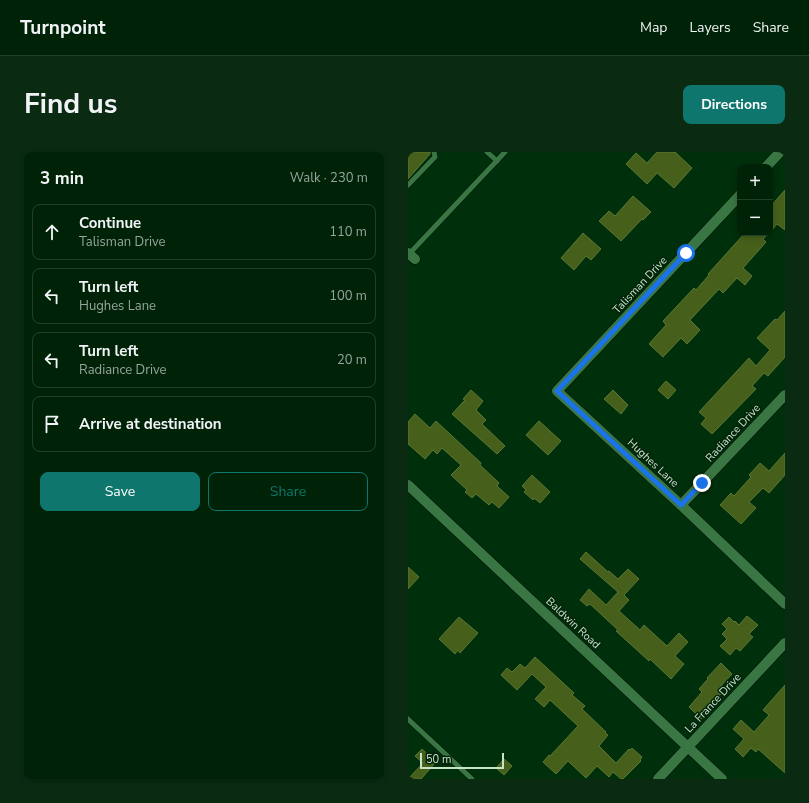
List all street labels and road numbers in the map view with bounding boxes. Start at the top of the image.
street label: Talisman Drive [610,253,671,317]
street label: Radiance Drive [702,401,764,465]
street label: Hughes Lane [624,435,682,491]
street label: Baldwin Road [543,594,603,652]
street label: La France Drive [682,670,745,736]

